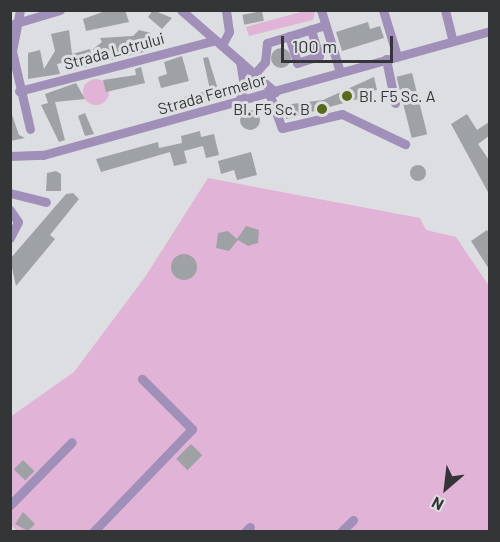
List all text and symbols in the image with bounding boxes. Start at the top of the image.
scale bar [284,24,396,62]
street label: Strada Lotrului [62,28,166,74]
text: 100 m [292,35,337,57]
street label: Strada Fermelor [156,69,268,119]
place label: Bl. F5 Sc. A [359,86,435,106]
marker: Bl. F5 Sc. A [340,89,354,103]
place label: Bl. F5 Sc. B [233,99,310,119]
marker: Bl. F5 Sc. B [315,102,329,116]
north arrow [416,458,476,518]
text: N [428,493,446,515]

